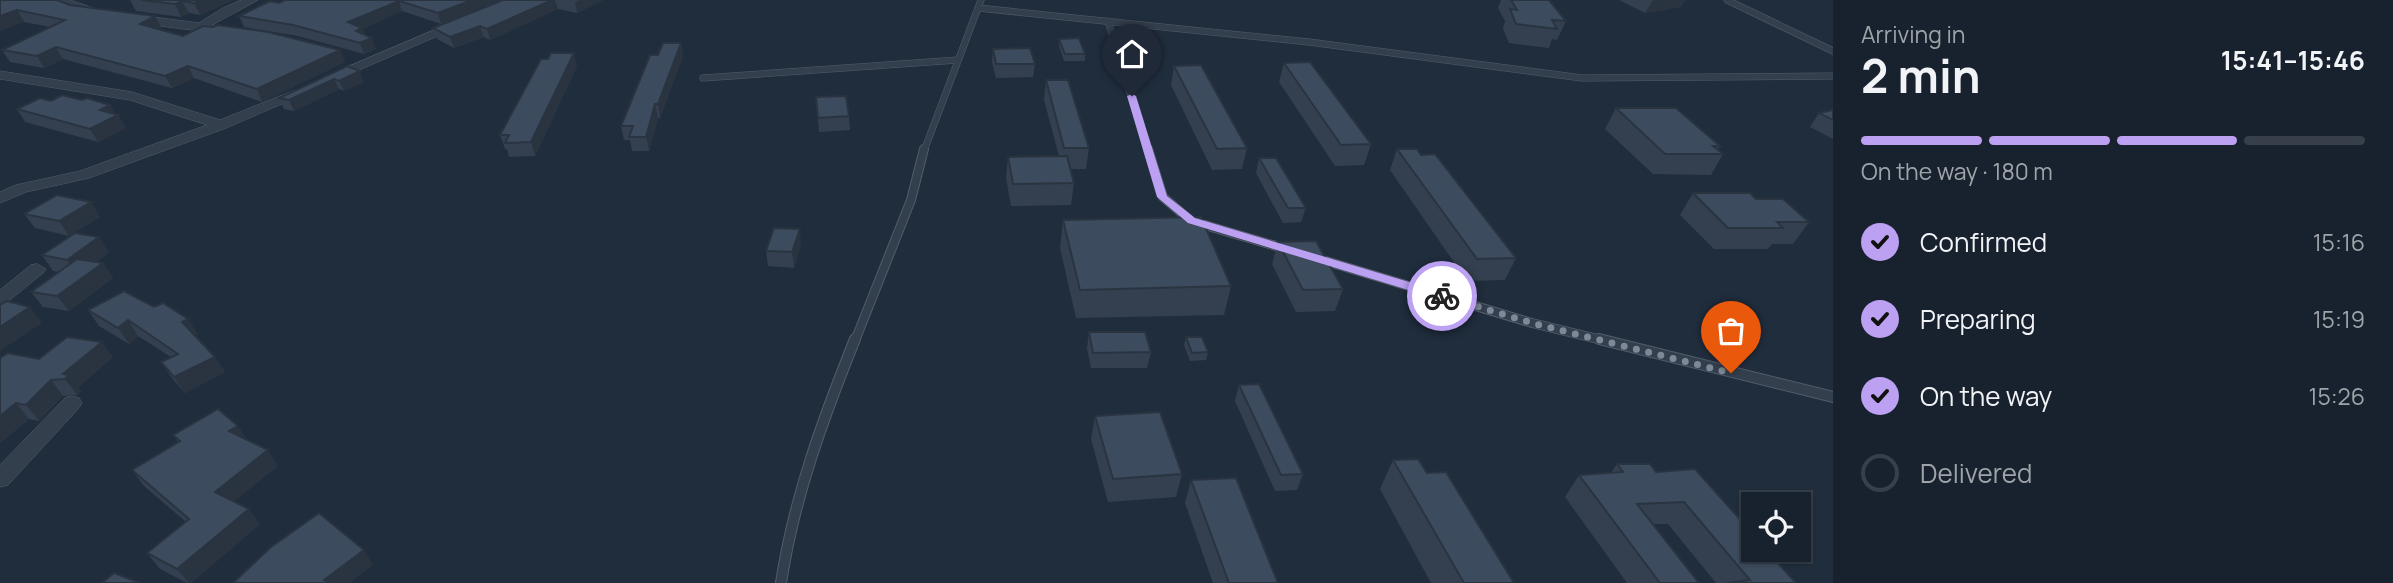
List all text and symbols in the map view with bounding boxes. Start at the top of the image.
text: Arriving in [1861,18,1966,50]
pin [1102,24,1162,96]
icon: home [1113,35,1151,73]
text: 15:41–15:46 [2221,42,2365,78]
text: 2 min [1861,44,1981,107]
text: On the way · 180 m [1861,155,2053,187]
icon: check [1861,223,1899,261]
text: Confirmed [1920,224,2047,260]
text: 15:16 [2313,226,2365,258]
courier [1407,261,1477,331]
icon: bike [1423,277,1461,315]
icon: check [1861,300,1899,338]
pin [1701,301,1761,373]
text: Preparing [1920,301,2036,337]
text: 15:19 [2313,303,2365,335]
icon: bag [1712,312,1750,350]
icon: check [1861,377,1899,415]
text: On the way [1920,378,2052,414]
text: 15:26 [2308,380,2365,412]
text: Delivered [1920,455,2032,491]
map controls [1741,492,1811,562]
button: locate [1741,492,1811,562]

